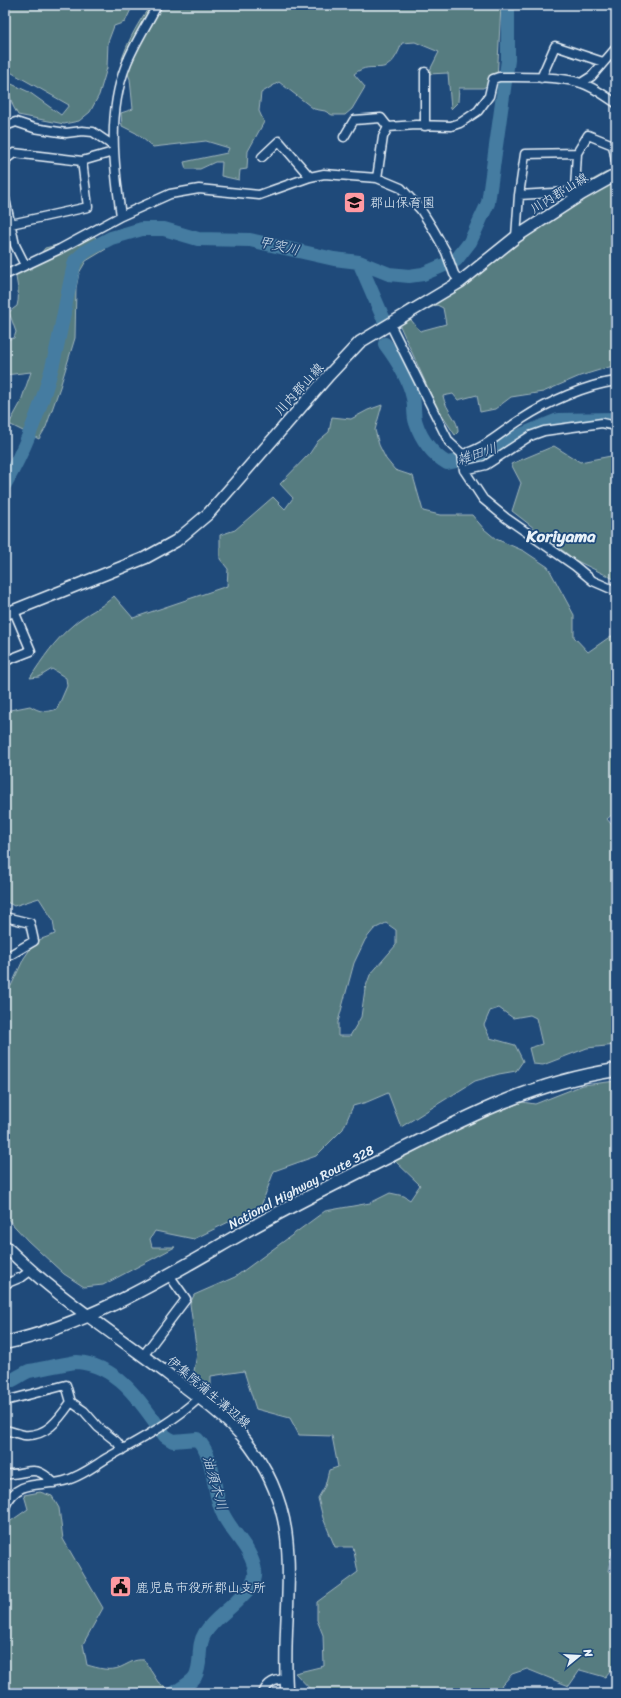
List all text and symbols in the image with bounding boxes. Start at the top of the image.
street label: 川内郡山線 [525,165,593,220]
school or university icon: 郡山保育園 [341,189,367,215]
place label: 郡山保育園 [370,191,435,214]
water label: 甲突川 [256,229,302,263]
street label: 川内郡山線 [269,356,330,421]
water label: 雑田川 [453,436,501,472]
district label: Koriyama [525,521,596,551]
street label: National Highway Route 328 [224,1139,378,1235]
street label: 伊集院蒲生溝辺線 [162,1350,257,1435]
water label: 油須木川 [195,1453,235,1513]
public building icon: 鹿児島市役所郡山支所 [108,1574,134,1600]
place label: 鹿児島市役所郡山支所 [136,1576,266,1599]
north arrow [559,1636,599,1676]
text: N [578,1646,598,1660]

